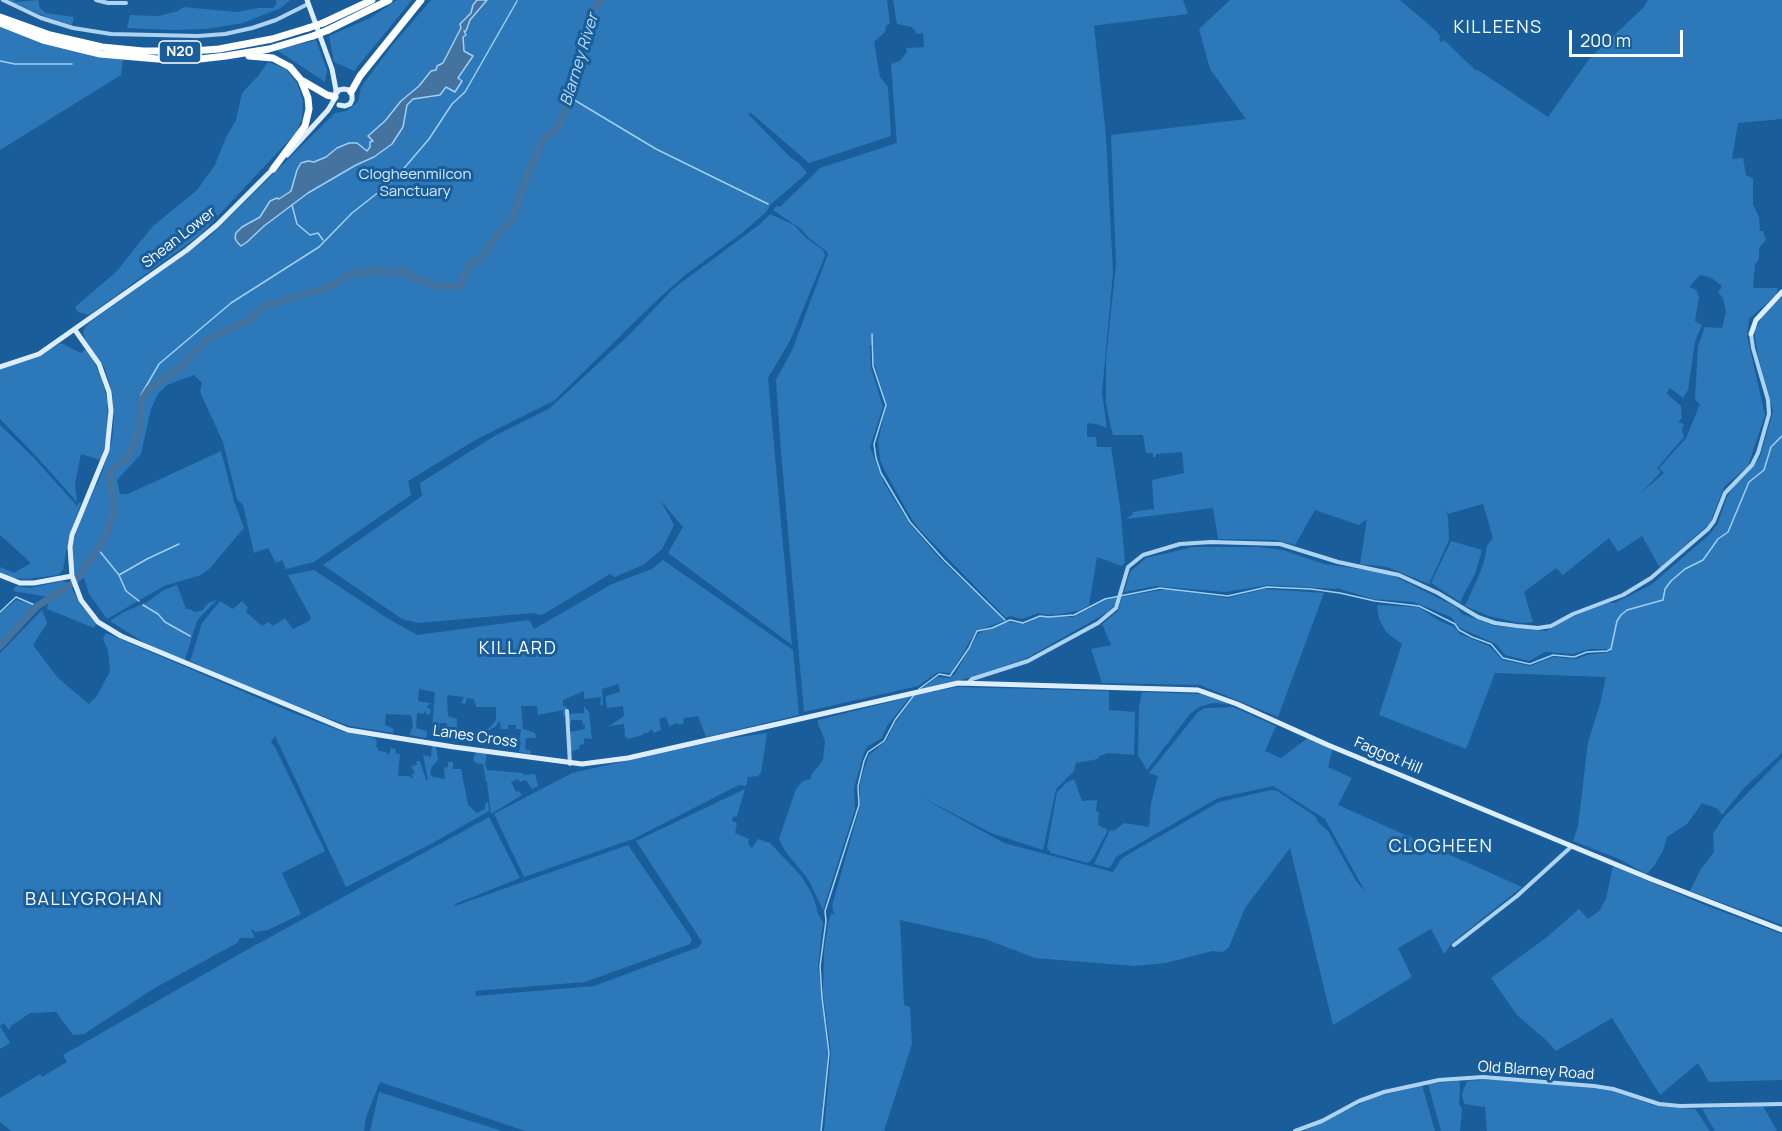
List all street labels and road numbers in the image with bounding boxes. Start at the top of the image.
road number: N20 [159,41,201,63]
street label: Shean Lower [139,204,219,272]
street label: Lanes Cross [432,722,518,752]
street label: Faggot Hill [1351,734,1425,778]
street label: Old Blarney Road [1477,1058,1595,1084]

